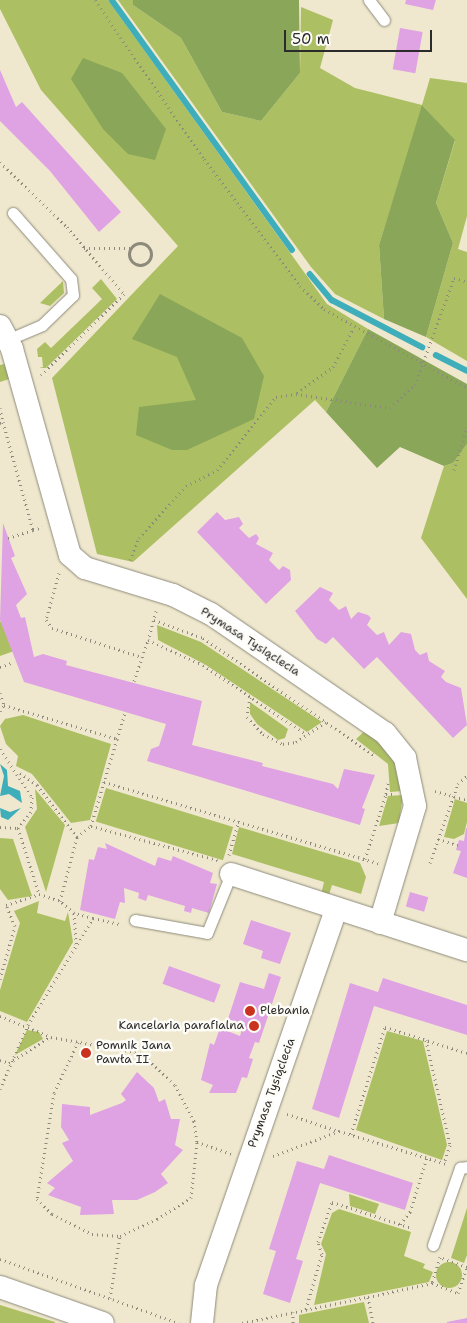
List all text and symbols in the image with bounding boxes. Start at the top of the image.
scale bar [287,20,434,52]
text: 50 m [292,29,330,49]
street label: Prymasa Tysiąclecia [198,604,302,680]
place label: Plebania [260,1004,310,1018]
marker: Plebania [244,1005,256,1017]
place label: Kancelaria parafialna [118,1019,244,1033]
marker: Kancelaria parafialna [248,1020,260,1032]
street label: Prymasa Tysiąclecia [245,1036,299,1150]
place label: Pomnik Jana Pawła II [96,1039,171,1067]
marker: Pomnik Jana Pawła II [80,1047,92,1059]

